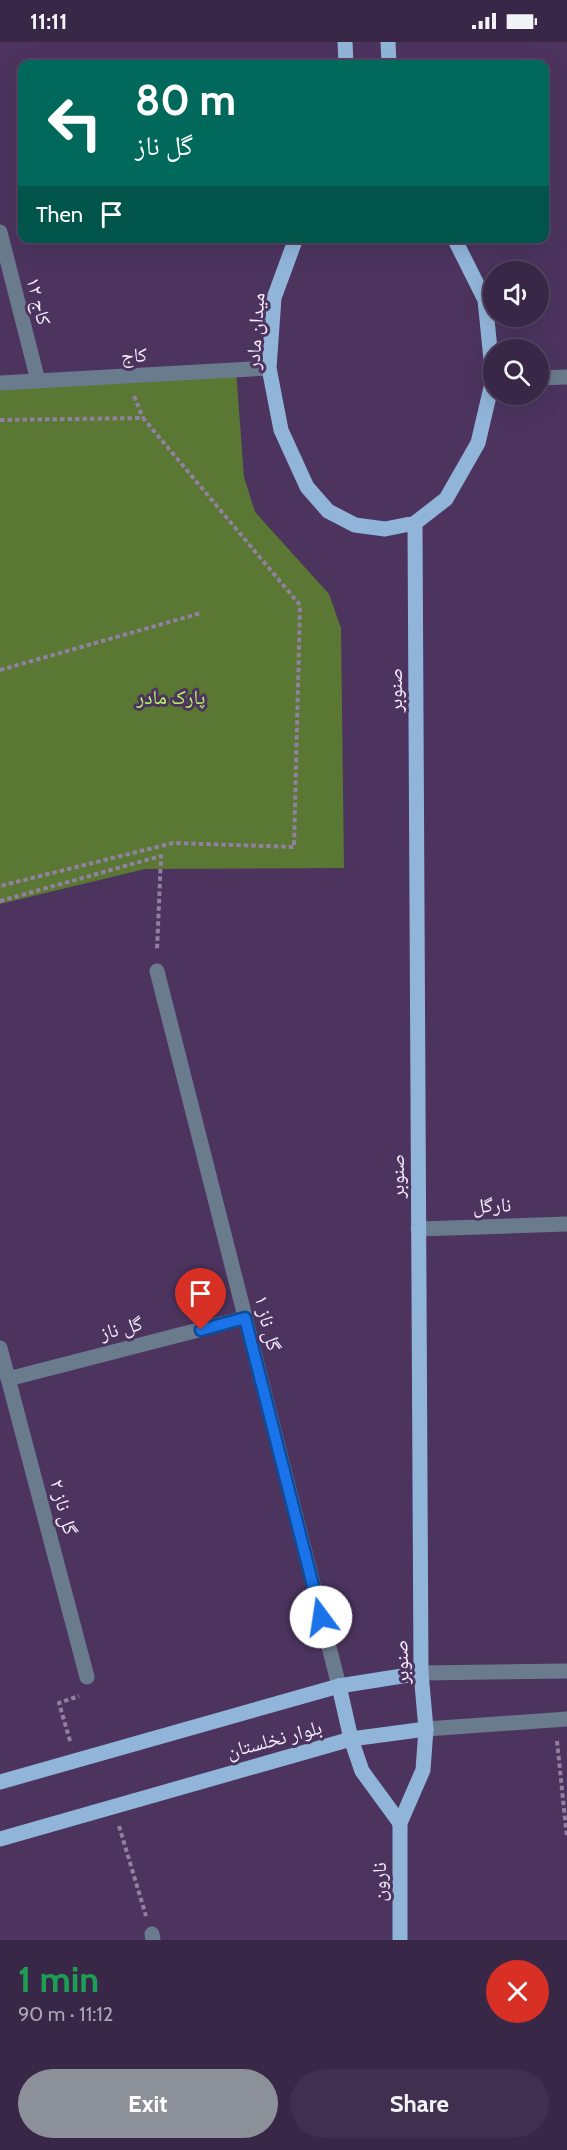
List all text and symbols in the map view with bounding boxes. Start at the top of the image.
text: 11:11 [30,8,67,35]
text: 80 m [135,74,236,126]
icon: left [36,84,114,162]
text: گل ناز [135,129,193,162]
icon: arrive [95,198,128,231]
text: Then [36,201,83,228]
map controls [483,261,549,405]
button: sound [483,261,549,327]
street label: کاج ۱۲ [21,275,57,328]
street label: میدان مادر [240,292,270,371]
button: search [483,339,549,405]
street label: کاج [120,342,148,369]
street label: صنوبر [383,668,407,713]
park label: پارک مادر [136,685,205,709]
street label: صنوبر [385,1154,409,1199]
street label: نارگل [472,1192,512,1218]
pin [175,1268,226,1330]
icon: arrive [184,1277,217,1310]
street label: گل ناز ۱ [250,1293,286,1353]
street label: گل ناز [96,1311,145,1345]
street label: گل ناز ۲ [45,1477,83,1537]
position arrow [289,1585,353,1649]
street label: صنوبر [388,1639,414,1686]
street label: بلوار نخلستان [224,1715,324,1763]
street label: نارون [367,1862,391,1902]
text: 1 min [18,1957,99,2001]
button: close [486,1960,549,2023]
text: 90 m · 11:12 [18,2002,113,2026]
button: Exit [18,2069,278,2138]
button: Share [290,2069,549,2138]

